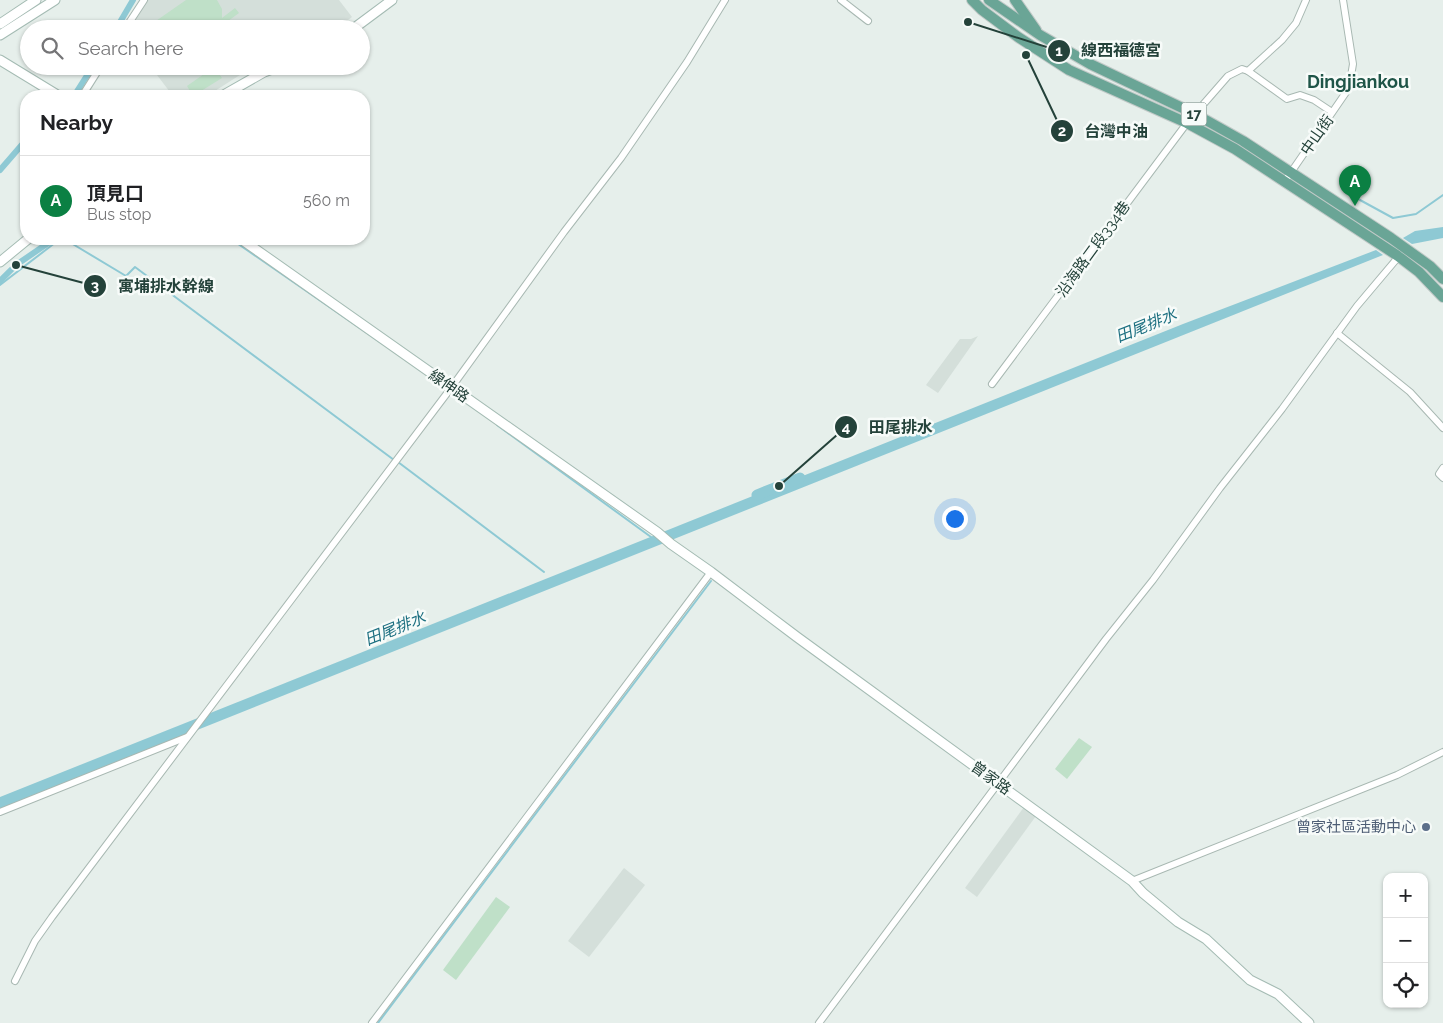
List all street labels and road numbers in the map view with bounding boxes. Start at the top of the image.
road number: 17 [1182,102,1206,126]
street label: 中山街 [1297,111,1337,159]
street label: 沿海路二段334巷 [1052,198,1134,300]
street label: 線伸路 [425,366,473,406]
street label: 曾家路 [968,757,1014,799]

